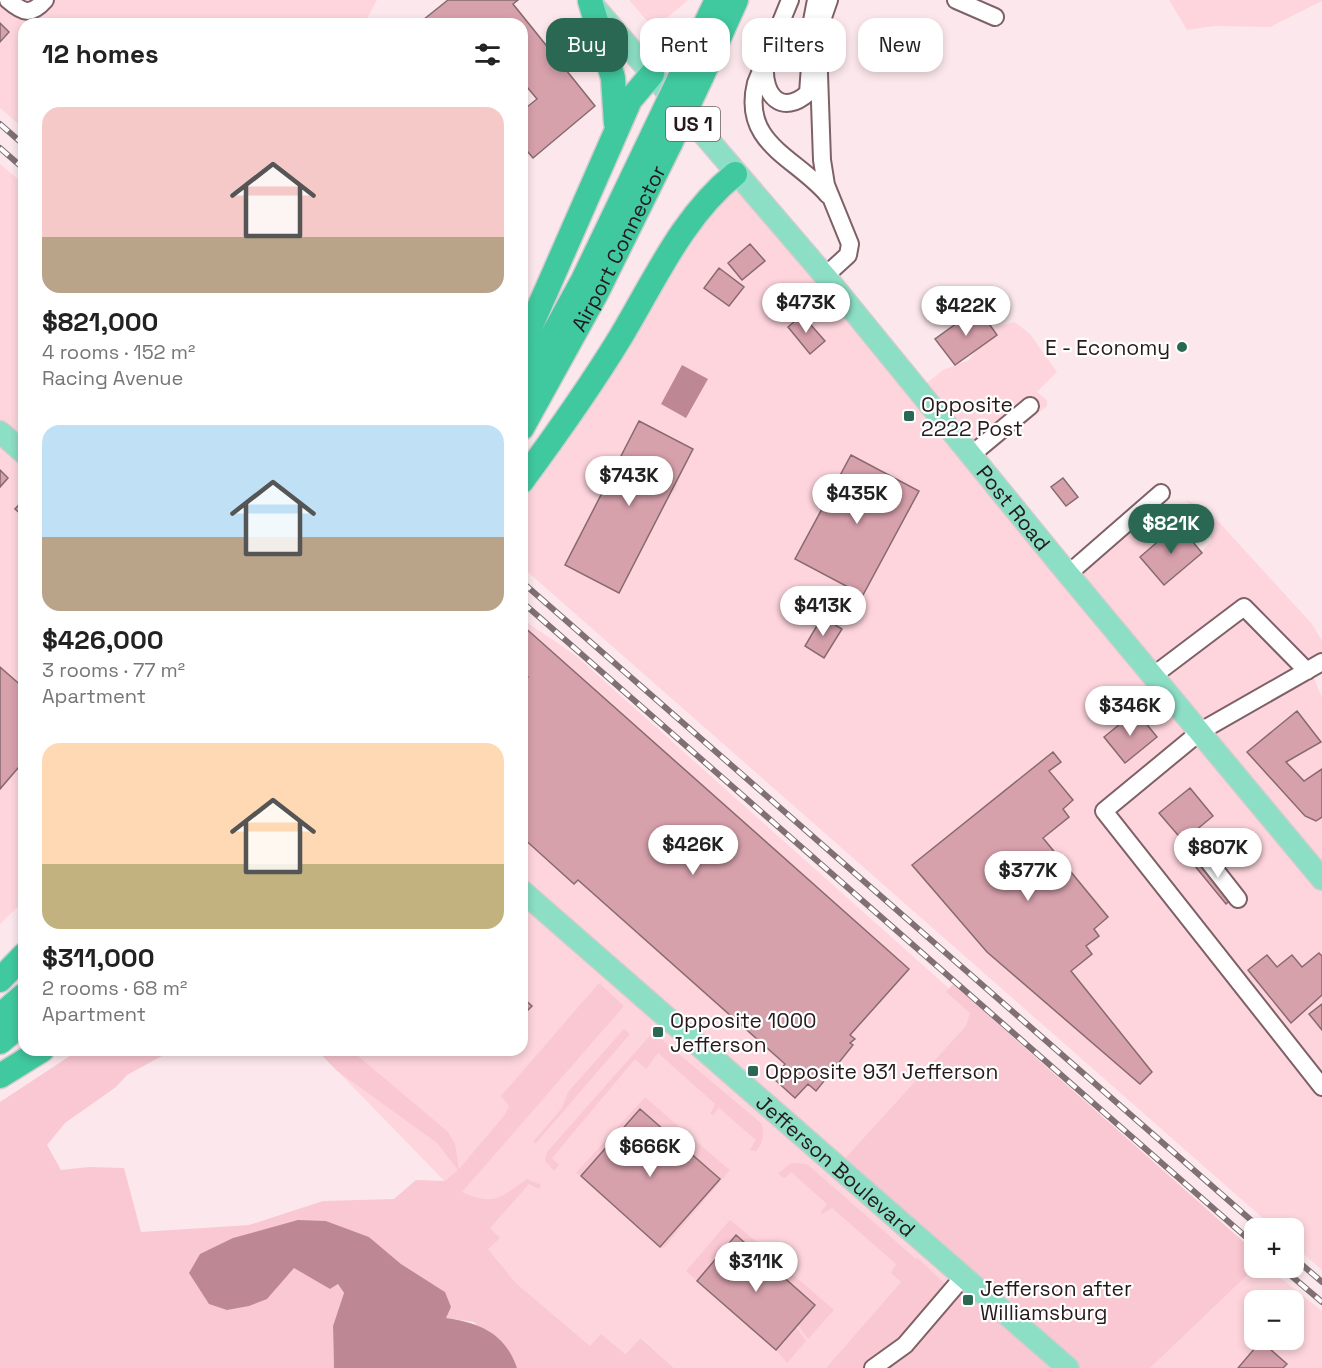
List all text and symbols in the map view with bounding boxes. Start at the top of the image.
chip: Buy [546,18,628,72]
chip: Rent [640,18,730,72]
chip: Filters [742,18,846,72]
chip: New [858,18,943,72]
text: 12 homes [42,37,159,71]
icon: filters [471,38,504,71]
road number: US 1 [666,107,720,141]
icon: home [219,146,327,254]
street label: Airport Connector [565,160,671,336]
pin: $473K [764,283,848,334]
pin: $422K [924,286,1008,337]
text: $473K [776,289,836,315]
text: $422K [935,292,997,318]
text: $821,000 [42,305,158,339]
place label: E - Economy [1045,334,1170,361]
text: 4 rooms · 152 m² [42,339,195,365]
marker: E - Economy [1175,340,1189,354]
text: Racing Avenue [42,365,183,391]
place label: Opposite 2222 Post [921,391,1023,442]
marker: Opposite 2222 Post [902,409,916,423]
pin: $743K [587,456,671,507]
street label: Post Road [971,459,1057,556]
text: $743K [599,462,659,488]
icon: home [219,464,327,572]
pin: $435K [815,474,899,525]
text: $435K [826,480,888,506]
pin: $821K [1129,504,1213,555]
text: $821K [1142,510,1200,536]
pin: $413K [781,586,865,637]
text: $413K [794,592,852,618]
text: $426,000 [42,623,164,657]
text: 3 rooms · 77 m² [42,657,185,683]
text: Apartment [42,683,146,709]
pin: $346K [1088,686,1172,737]
text: $346K [1099,692,1161,718]
icon: home [219,782,327,890]
pin: $426K [651,825,735,876]
pin: $807K [1176,828,1260,879]
text: $426K [662,831,724,857]
text: $807K [1188,834,1248,860]
pin: $377K [986,851,1070,902]
text: $377K [999,857,1057,883]
text: $311,000 [42,941,154,975]
text: 2 rooms · 68 m² [42,975,187,1001]
text: Apartment [42,1001,146,1027]
place label: Opposite 1000 Jefferson [670,1007,817,1058]
marker: Opposite 1000 Jefferson [651,1025,665,1039]
place label: Opposite 931 Jefferson [765,1058,998,1085]
marker: Opposite 931 Jefferson [746,1064,760,1078]
street label: Jefferson Boulevard [751,1088,921,1242]
pin: $666K [608,1127,692,1178]
text: $666K [619,1133,681,1159]
map controls [1244,1218,1304,1350]
button: + [1244,1218,1304,1278]
pin: $311K [714,1242,798,1293]
text: $311K [729,1248,783,1274]
place label: Jefferson after Williamsburg [980,1275,1132,1326]
button: − [1244,1290,1304,1350]
marker: Jefferson after Williamsburg [961,1293,975,1307]

